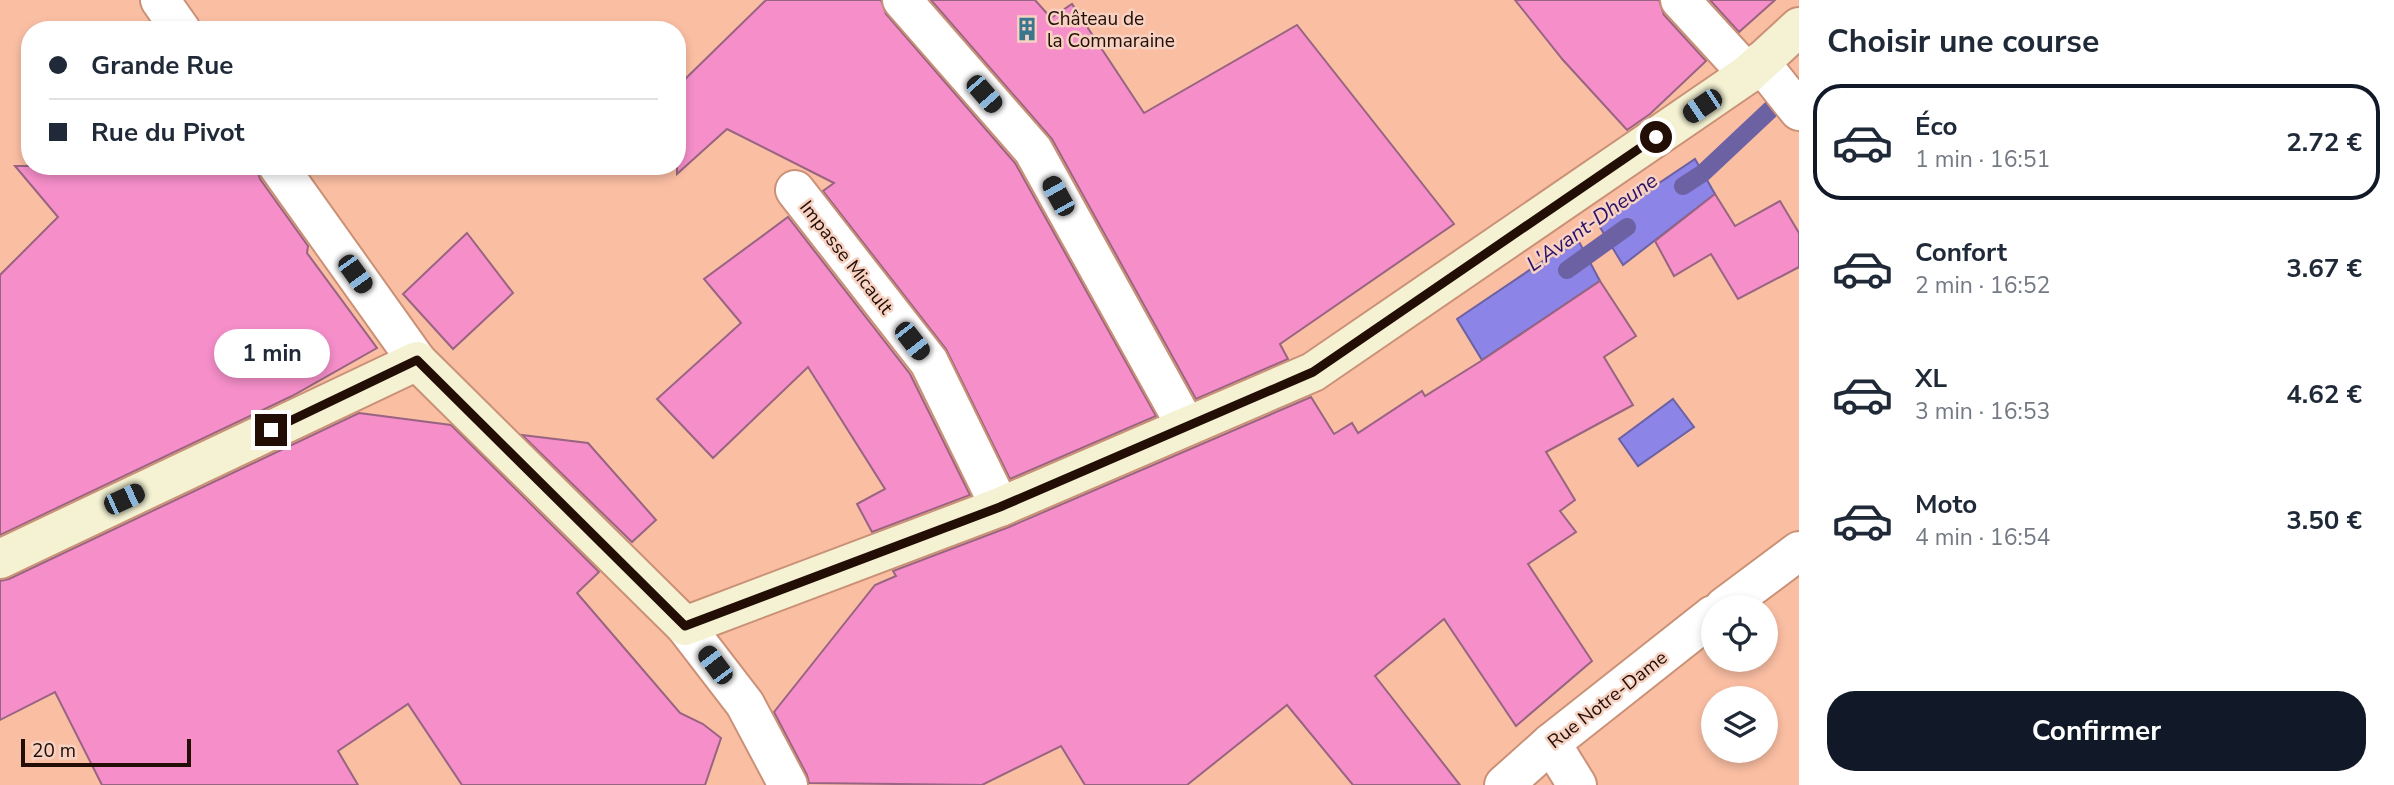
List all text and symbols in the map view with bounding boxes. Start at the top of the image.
place label: Château de la Commaraine [1047,6,1175,54]
building icon: Château de la Commaraine [1013,15,1041,43]
text: Choisir une course [1827,20,2099,63]
text: Grande Rue [91,48,233,83]
car [963,71,1006,117]
car [1679,86,1726,126]
text: Éco [1915,109,1957,144]
icon: car [1831,111,1894,174]
text: Rue du Pivot [91,115,245,150]
route start [1640,121,1672,153]
text: 2.72 € [2286,125,2362,160]
text: 1 min · 16:51 [1915,144,2050,175]
water label: L'Avant-Dheune [1521,166,1663,278]
car [1039,173,1078,219]
street label: Impasse Micault [794,195,899,320]
text: Confort [1915,235,2007,270]
icon: car [1831,237,1894,300]
car [335,251,376,297]
text: 3.67 € [2286,251,2362,286]
text: 2 min · 16:52 [1915,270,2050,301]
car [891,318,934,364]
callout: 1 min [213,328,329,378]
text: 1 min [242,338,302,369]
text: XL [1915,361,1947,396]
icon: car [1831,363,1894,426]
text: 4.62 € [2286,377,2362,412]
text: 3 min · 16:53 [1915,396,2050,427]
route end [255,414,287,446]
car [101,481,148,517]
text: Moto [1915,487,1977,522]
icon: car [1831,489,1894,552]
text: 3.50 € [2286,503,2362,538]
text: 4 min · 16:54 [1915,522,2050,553]
map controls [1701,595,1778,763]
button: locate [1701,595,1778,672]
car [694,642,737,688]
street label: Rue Notre-Dame [1542,645,1673,755]
button: layers [1701,686,1778,763]
button: Confirmer [1827,691,2366,771]
scale bar [21,736,191,768]
text: 20 m [32,738,76,764]

